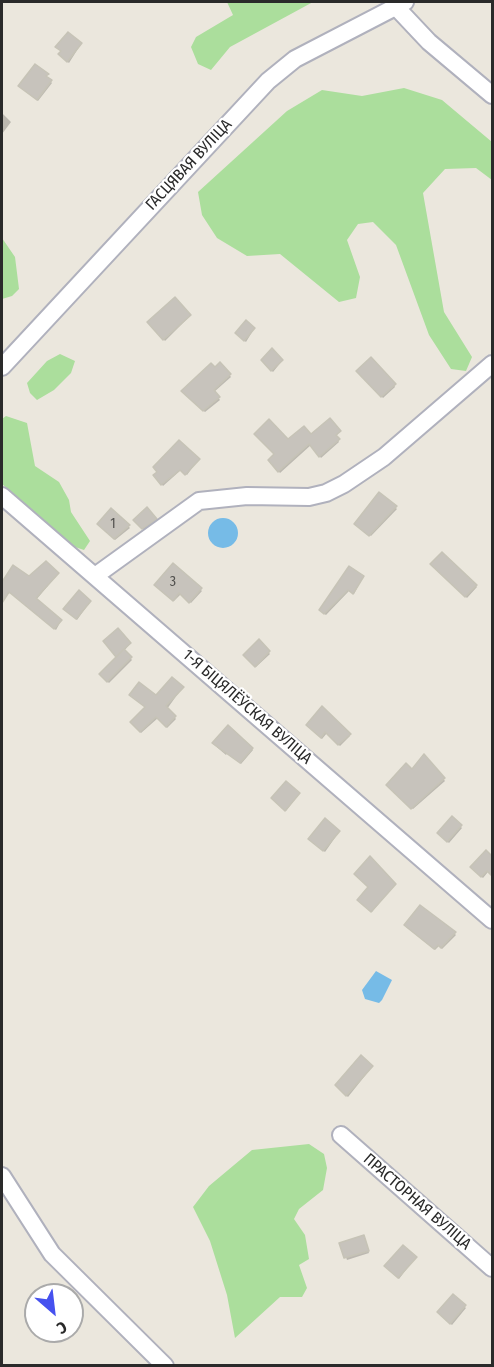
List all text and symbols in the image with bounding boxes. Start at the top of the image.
street label: ГАСЦЯВАЯ ВУЛІЦА [142,115,236,215]
house number: 1 [110,516,116,532]
house number: 3 [170,574,176,590]
street label: 1-Я БІЦЯЛЁЎСКАЯ ВУЛІЦА [178,646,316,768]
street label: ПРАСТОРНАЯ ВУЛІЦА [359,1150,475,1254]
north arrow [24,1283,84,1343]
text: С [54,1317,70,1338]

